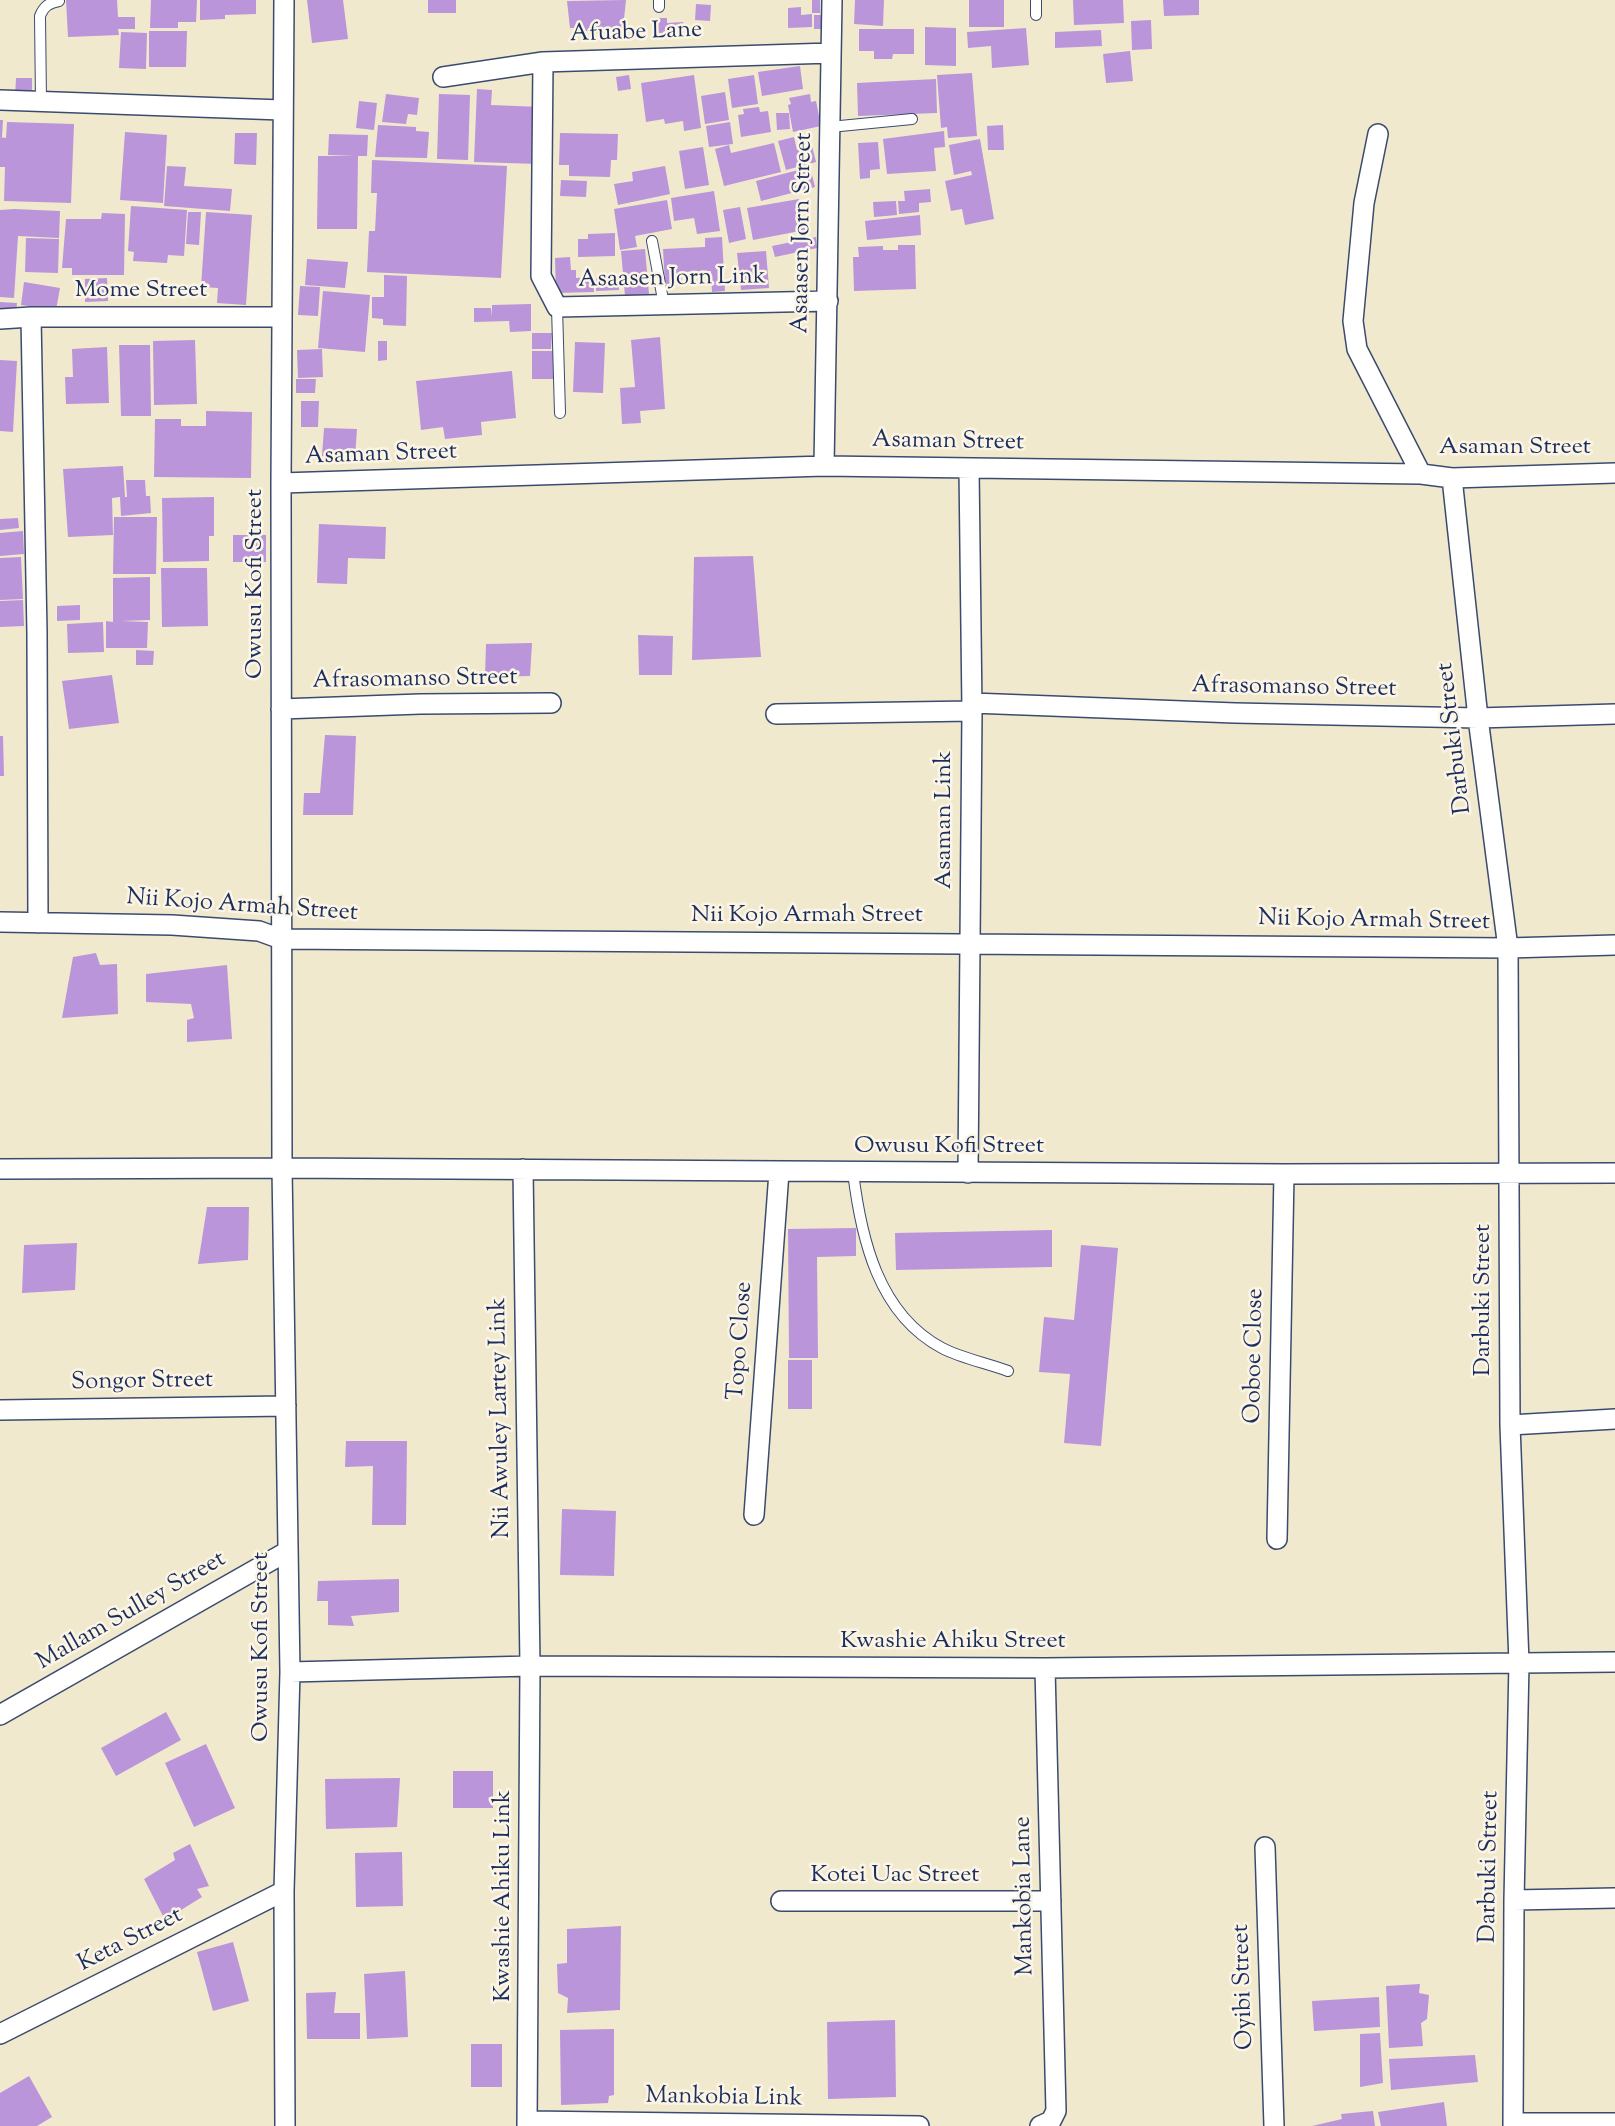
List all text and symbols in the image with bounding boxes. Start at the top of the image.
street label: Afuabe Lane [569,17,703,51]
street label: Asaasen Jorn Street [788,132,820,334]
street label: Asaasen Jorn Link [578,264,766,296]
street label: Mome Street [75,278,207,306]
street label: Asaman Street [872,427,1024,459]
street label: Asaman Street [1439,435,1591,463]
street label: Asaman Street [304,439,458,473]
street label: Owusu Kofi Street [243,489,271,679]
street label: Darbuki Street [1432,661,1480,815]
street label: Afrasomanso Street [312,665,518,697]
street label: Afrasomanso Street [1191,673,1397,705]
street label: Asaman Link [932,751,960,889]
street label: Nii Kojo Armah Street [125,885,359,929]
street label: Nii Kojo Armah Street [691,903,923,931]
street label: Nii Kojo Armah Street [1258,906,1490,938]
street label: Owusu Kofi Street [854,1134,1044,1162]
street label: Darbuki Street [1471,1224,1499,1376]
street label: Topo Close [723,1281,761,1401]
street label: Ooboe Close [1240,1288,1272,1424]
street label: Nii Awuley Lartey Link [485,1297,519,1539]
street label: Songor Street [71,1367,213,1399]
street label: Mallam Sulley Street [32,1546,232,1678]
street label: Owusu Kofi Street [249,1552,277,1742]
street label: Kwashie Ahiku Street [840,1629,1066,1657]
street label: Kwashie Ahiku Link [491,1790,519,2002]
street label: Darbuki Street [1475,1791,1507,1943]
street label: Mankobia Lane [1010,1816,1042,1976]
street label: Kotei Uac Street [811,1863,979,1891]
street label: Keta Street [74,1902,188,1980]
street label: Oyibi Street [1228,1924,1262,2050]
street label: Mankobia Link [645,2083,803,2115]

